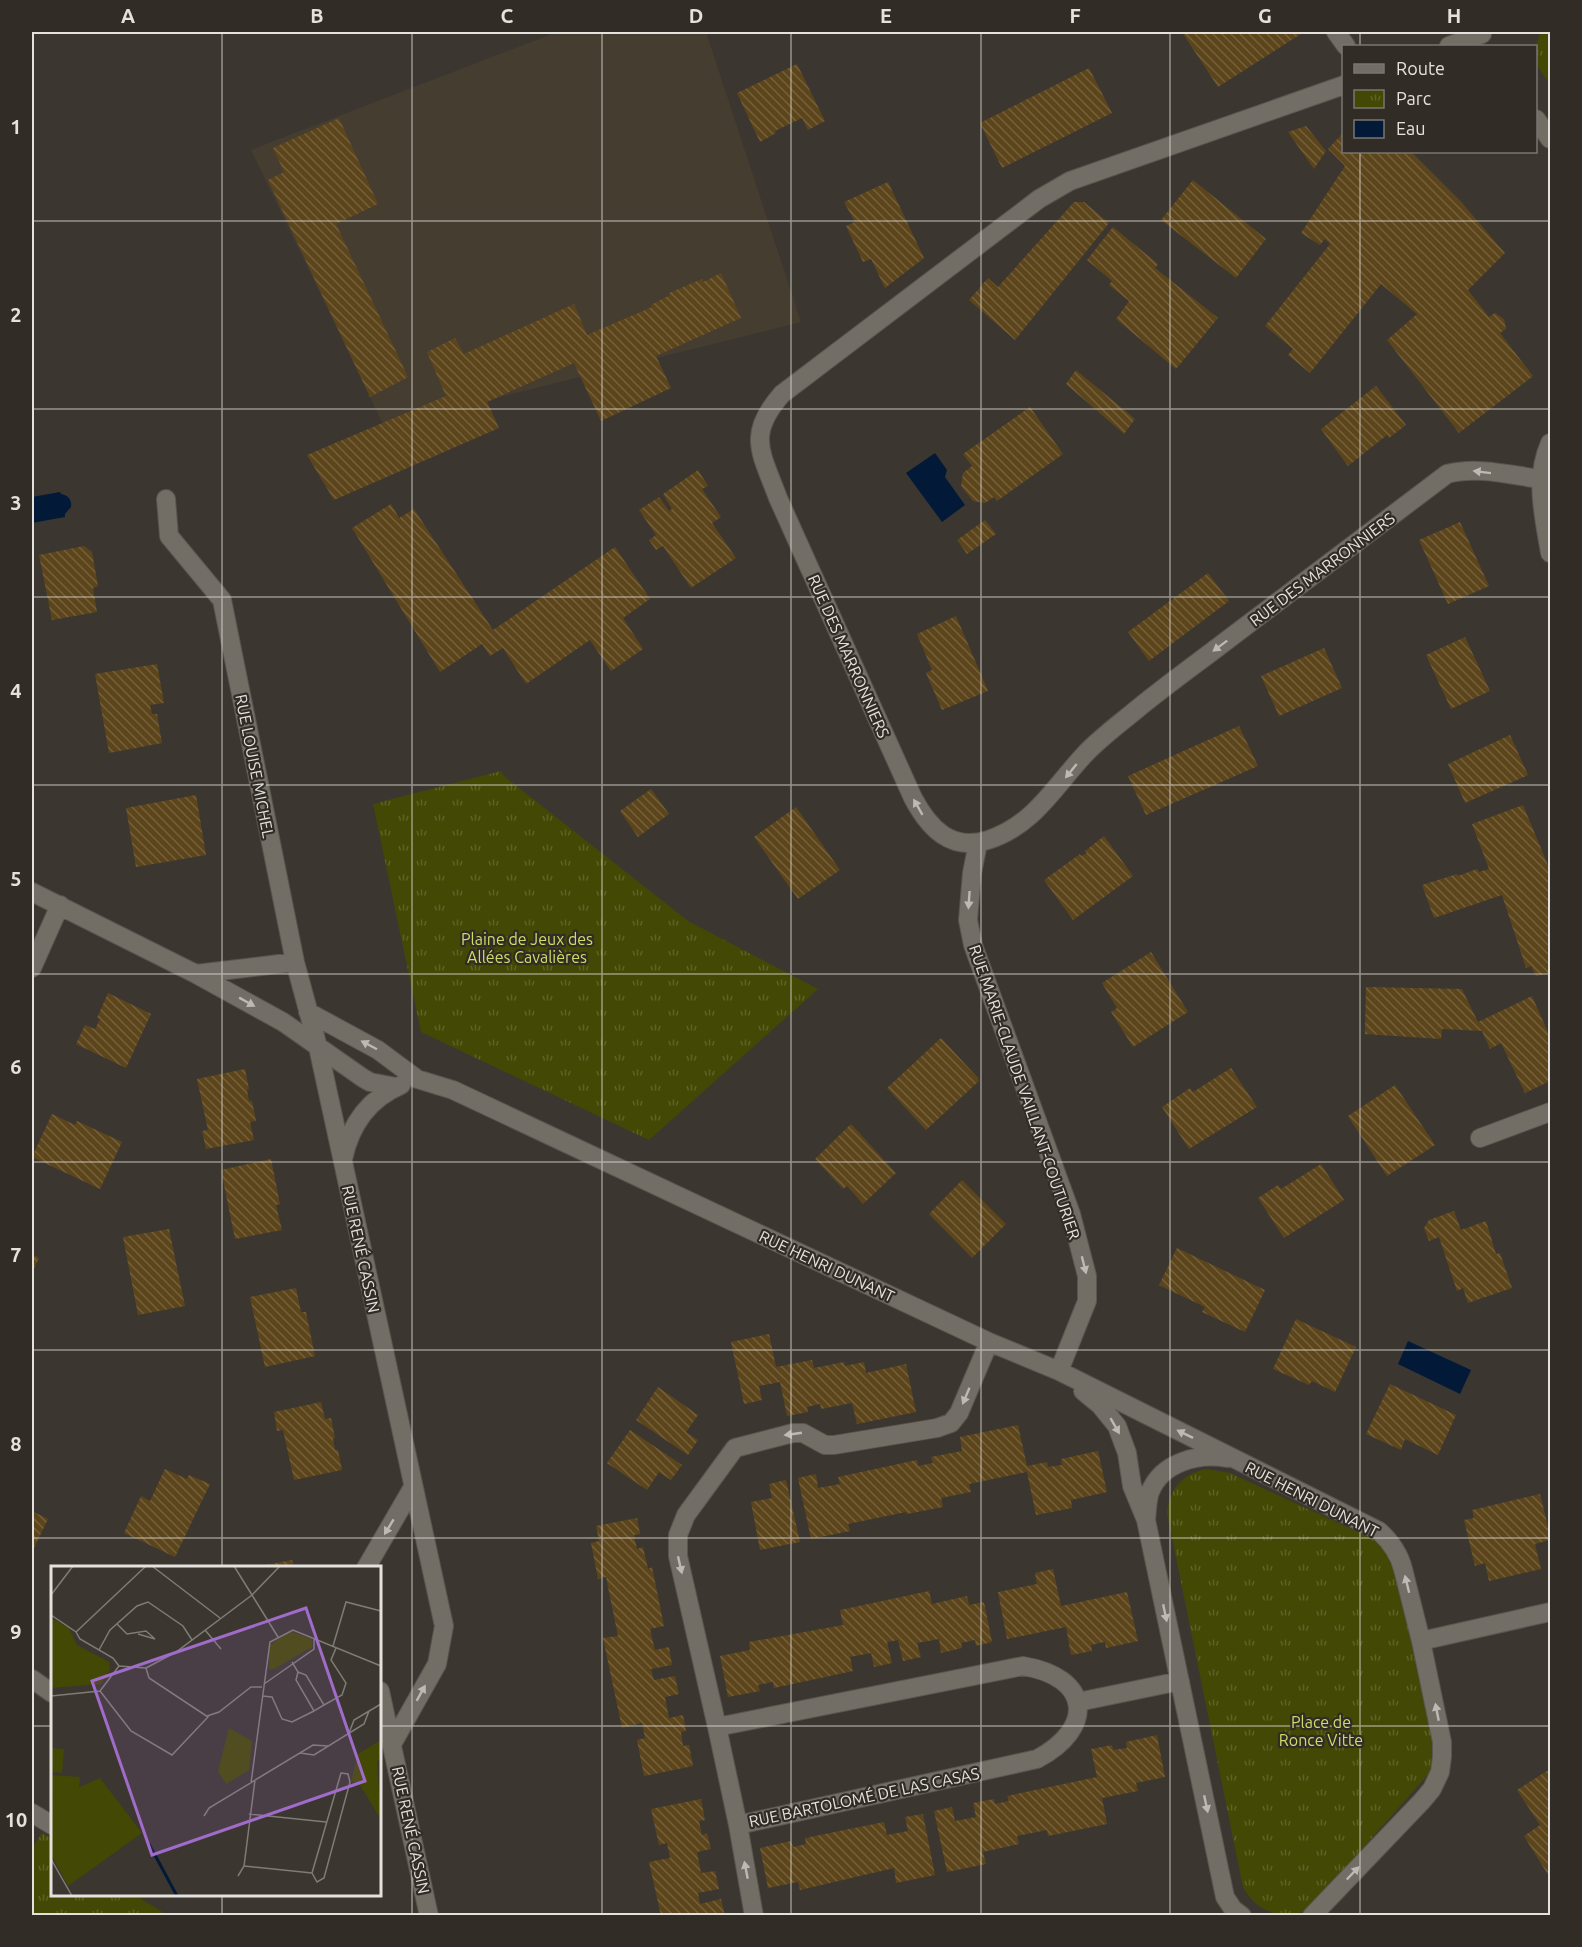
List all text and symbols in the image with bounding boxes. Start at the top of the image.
text: A [121,4,135,27]
text: B [310,4,324,27]
text: C [501,4,514,27]
text: D [689,4,703,27]
text: E [880,4,892,27]
text: F [1069,4,1081,27]
text: G [1258,4,1272,27]
text: H [1447,4,1461,27]
legend [1342,45,1537,153]
text: Route [1396,58,1445,78]
text: Parc [1396,88,1431,108]
text: 1 [10,115,22,138]
text: Eau [1396,118,1426,138]
text: 2 [10,303,22,326]
one-way arrow [1473,467,1492,476]
text: 3 [10,491,22,514]
street label: RUE DES MARRONNIERS [1246,509,1398,629]
street label: RUE DES MARRONNIERS [805,572,893,740]
one-way arrow [1212,640,1228,652]
text: 4 [10,679,22,702]
street label: RUE LOUISE MICHEL [232,693,278,839]
one-way arrow [1064,763,1077,779]
one-way arrow [912,799,923,815]
text: 5 [10,867,22,890]
one-way arrow [965,891,974,910]
park label: Plaine de Jeux des Allées Cavalières [461,930,593,966]
street label: RUE MARIE-CLAUDE VAILLANT-COUTURIER [966,942,1084,1242]
one-way arrow [239,997,256,1007]
one-way arrow [360,1040,377,1050]
text: 6 [10,1055,22,1078]
street label: RUE RENÉ CASSIN [339,1183,385,1314]
street label: RUE HENRI DUNANT [756,1227,898,1305]
text: 7 [10,1243,22,1266]
one-way arrow [1079,1256,1089,1274]
one-way arrow [961,1387,970,1405]
one-way arrow [1110,1418,1121,1434]
one-way arrow [1176,1429,1193,1439]
one-way arrow [783,1430,802,1439]
text: 8 [10,1432,22,1455]
street label: RUE HENRI DUNANT [1242,1458,1382,1540]
one-way arrow [384,1519,394,1536]
one-way arrow [676,1556,685,1575]
inset map [51,1566,381,1896]
one-way arrow [1402,1575,1412,1594]
one-way arrow [1161,1604,1171,1622]
text: 9 [10,1620,22,1643]
one-way arrow [416,1684,426,1701]
one-way arrow [1432,1702,1441,1721]
park label: Place de Ronce Vitte [1279,1713,1363,1749]
street label: RUE BARTOLOMÉ DE LAS CASAS [747,1762,981,1830]
street label: RUE RENÉ CASSIN [389,1764,435,1895]
one-way arrow [1202,1794,1211,1813]
text: 10 [5,1808,27,1831]
one-way arrow [741,1861,750,1880]
one-way arrow [1346,1866,1360,1881]

